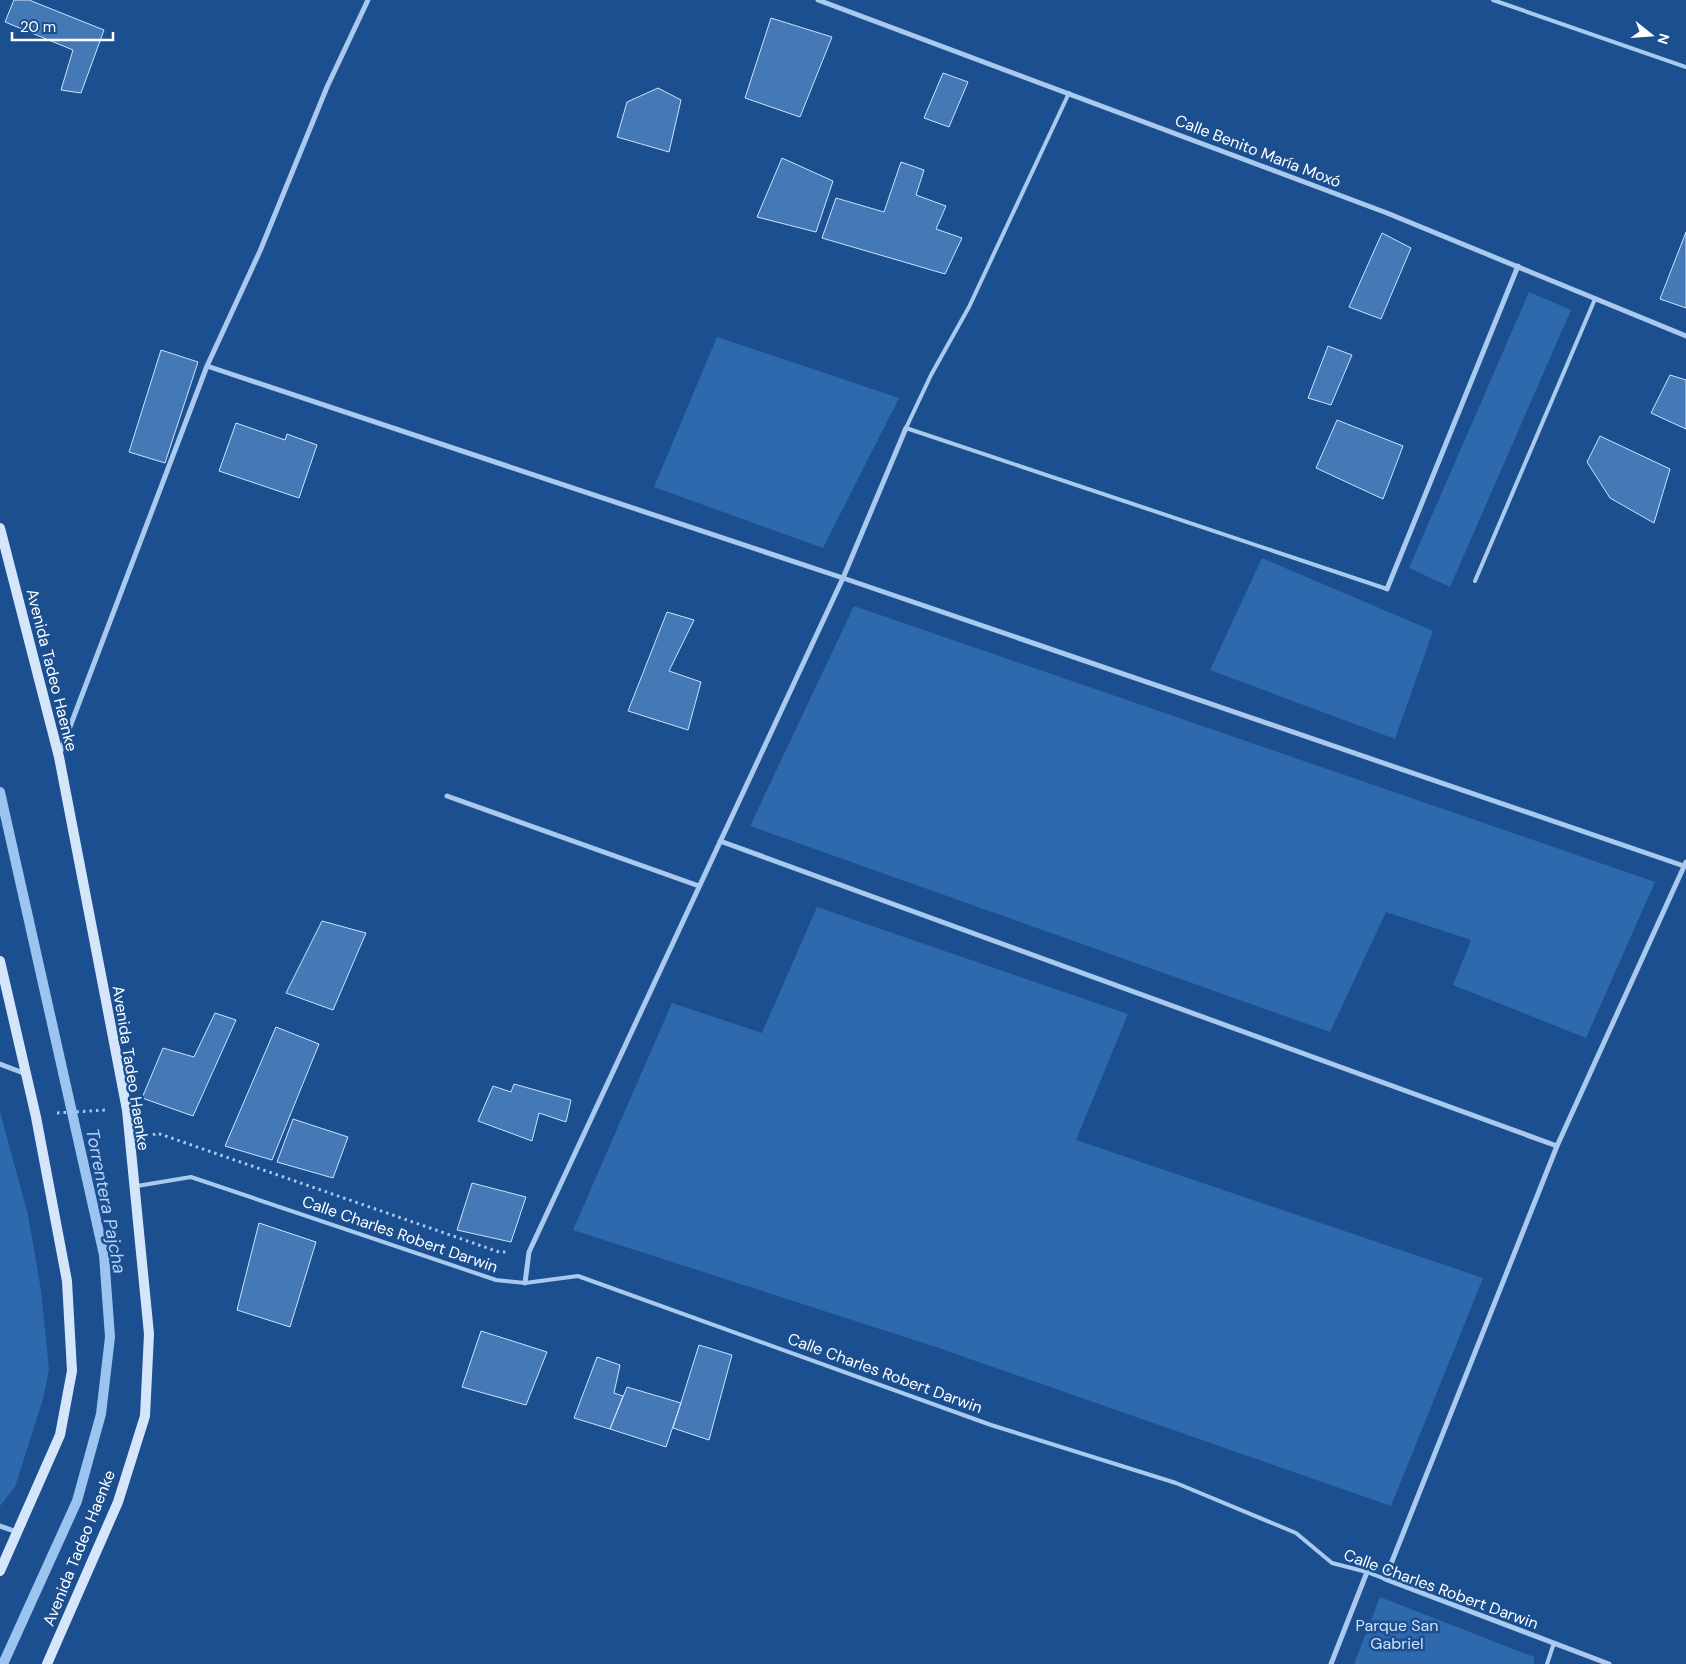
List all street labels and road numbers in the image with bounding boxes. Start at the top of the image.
street label: Calle Benito María Moxó [1172,110,1344,192]
street label: Avenida Tadeo Haenke [22,587,82,753]
street label: Avenida Tadeo Haenke [108,984,154,1152]
street label: Calle Charles Robert Darwin [299,1191,501,1277]
street label: Calle Charles Robert Darwin [785,1328,985,1418]
street label: Avenida Tadeo Haenke [38,1467,120,1629]
street label: Calle Charles Robert Darwin [1341,1544,1541,1634]

